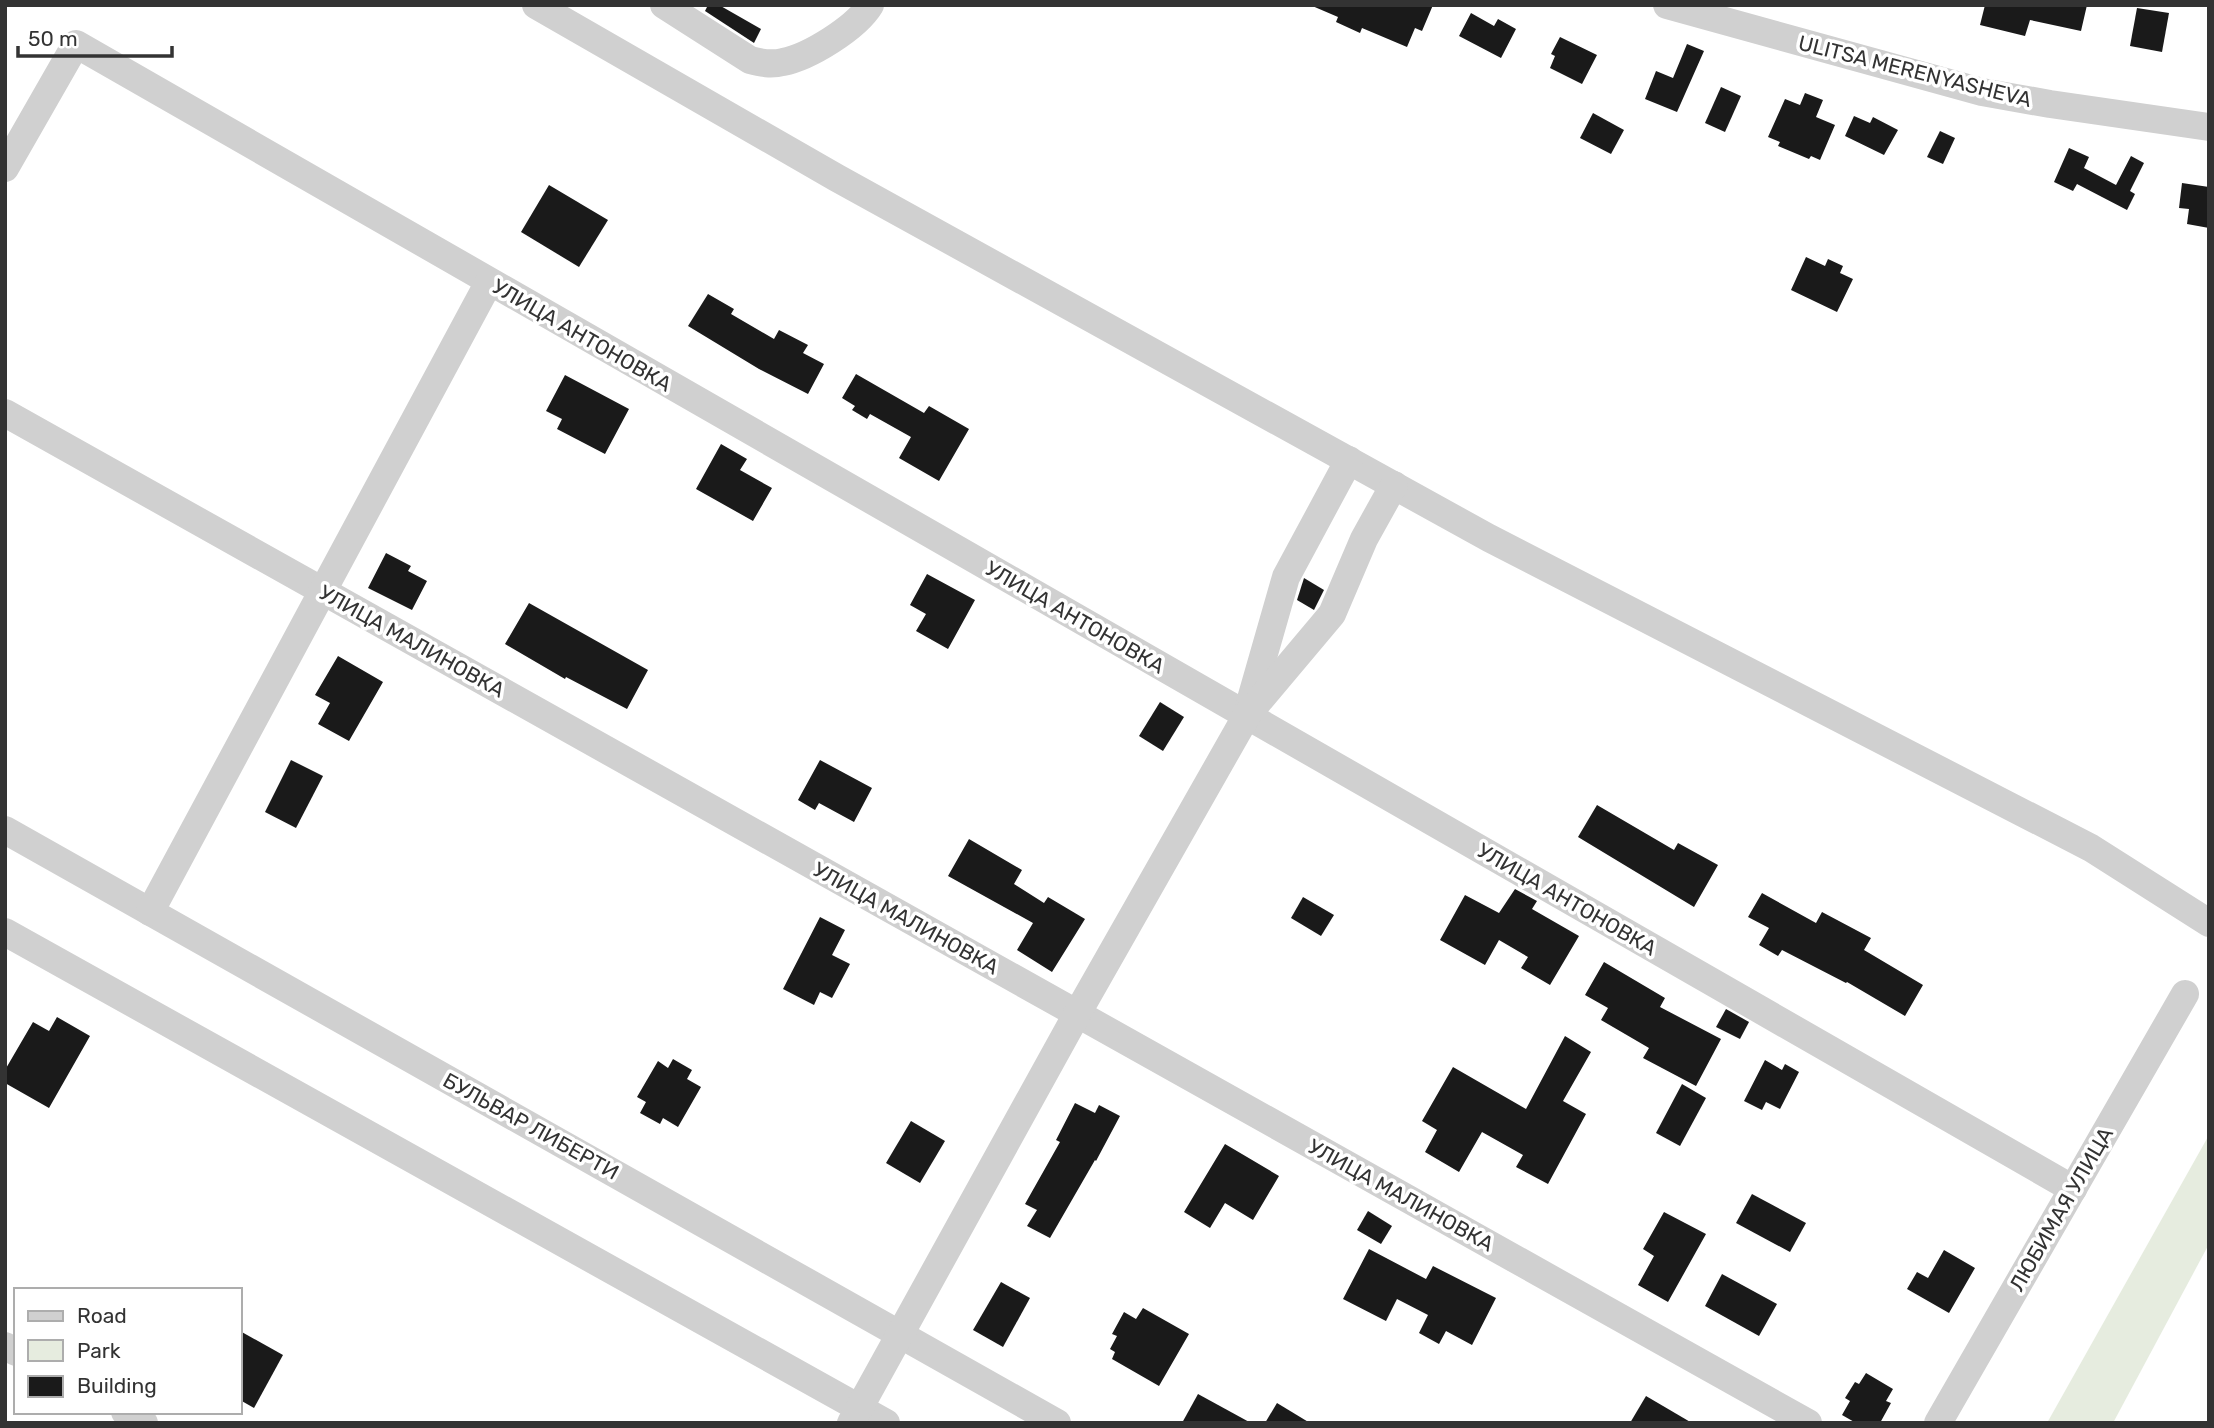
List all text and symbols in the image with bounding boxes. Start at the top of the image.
scale bar [18,14,172,58]
text: 50 m [28,26,78,51]
street label: ULITSA MERENYASHEVA [1796,30,2034,112]
street label: УЛИЦА АНТОНОВКА [488,273,676,397]
street label: УЛИЦА АНТОНОВКА [981,555,1169,679]
street label: УЛИЦА МАЛИНОВКА [315,579,509,703]
street label: УЛИЦА АНТОНОВКА [1473,837,1661,961]
street label: УЛИЦА МАЛИНОВКА [809,856,1003,980]
street label: БУЛЬВАР ЛИБЕРТИ [439,1067,623,1185]
street label: ЛЮБИМАЯ УЛИЦА [2004,1123,2118,1295]
street label: УЛИЦА МАЛИНОВКА [1304,1133,1498,1257]
legend [14,1288,242,1414]
text: Road [77,1303,127,1328]
text: Park [77,1338,121,1363]
text: Building [77,1373,157,1398]

